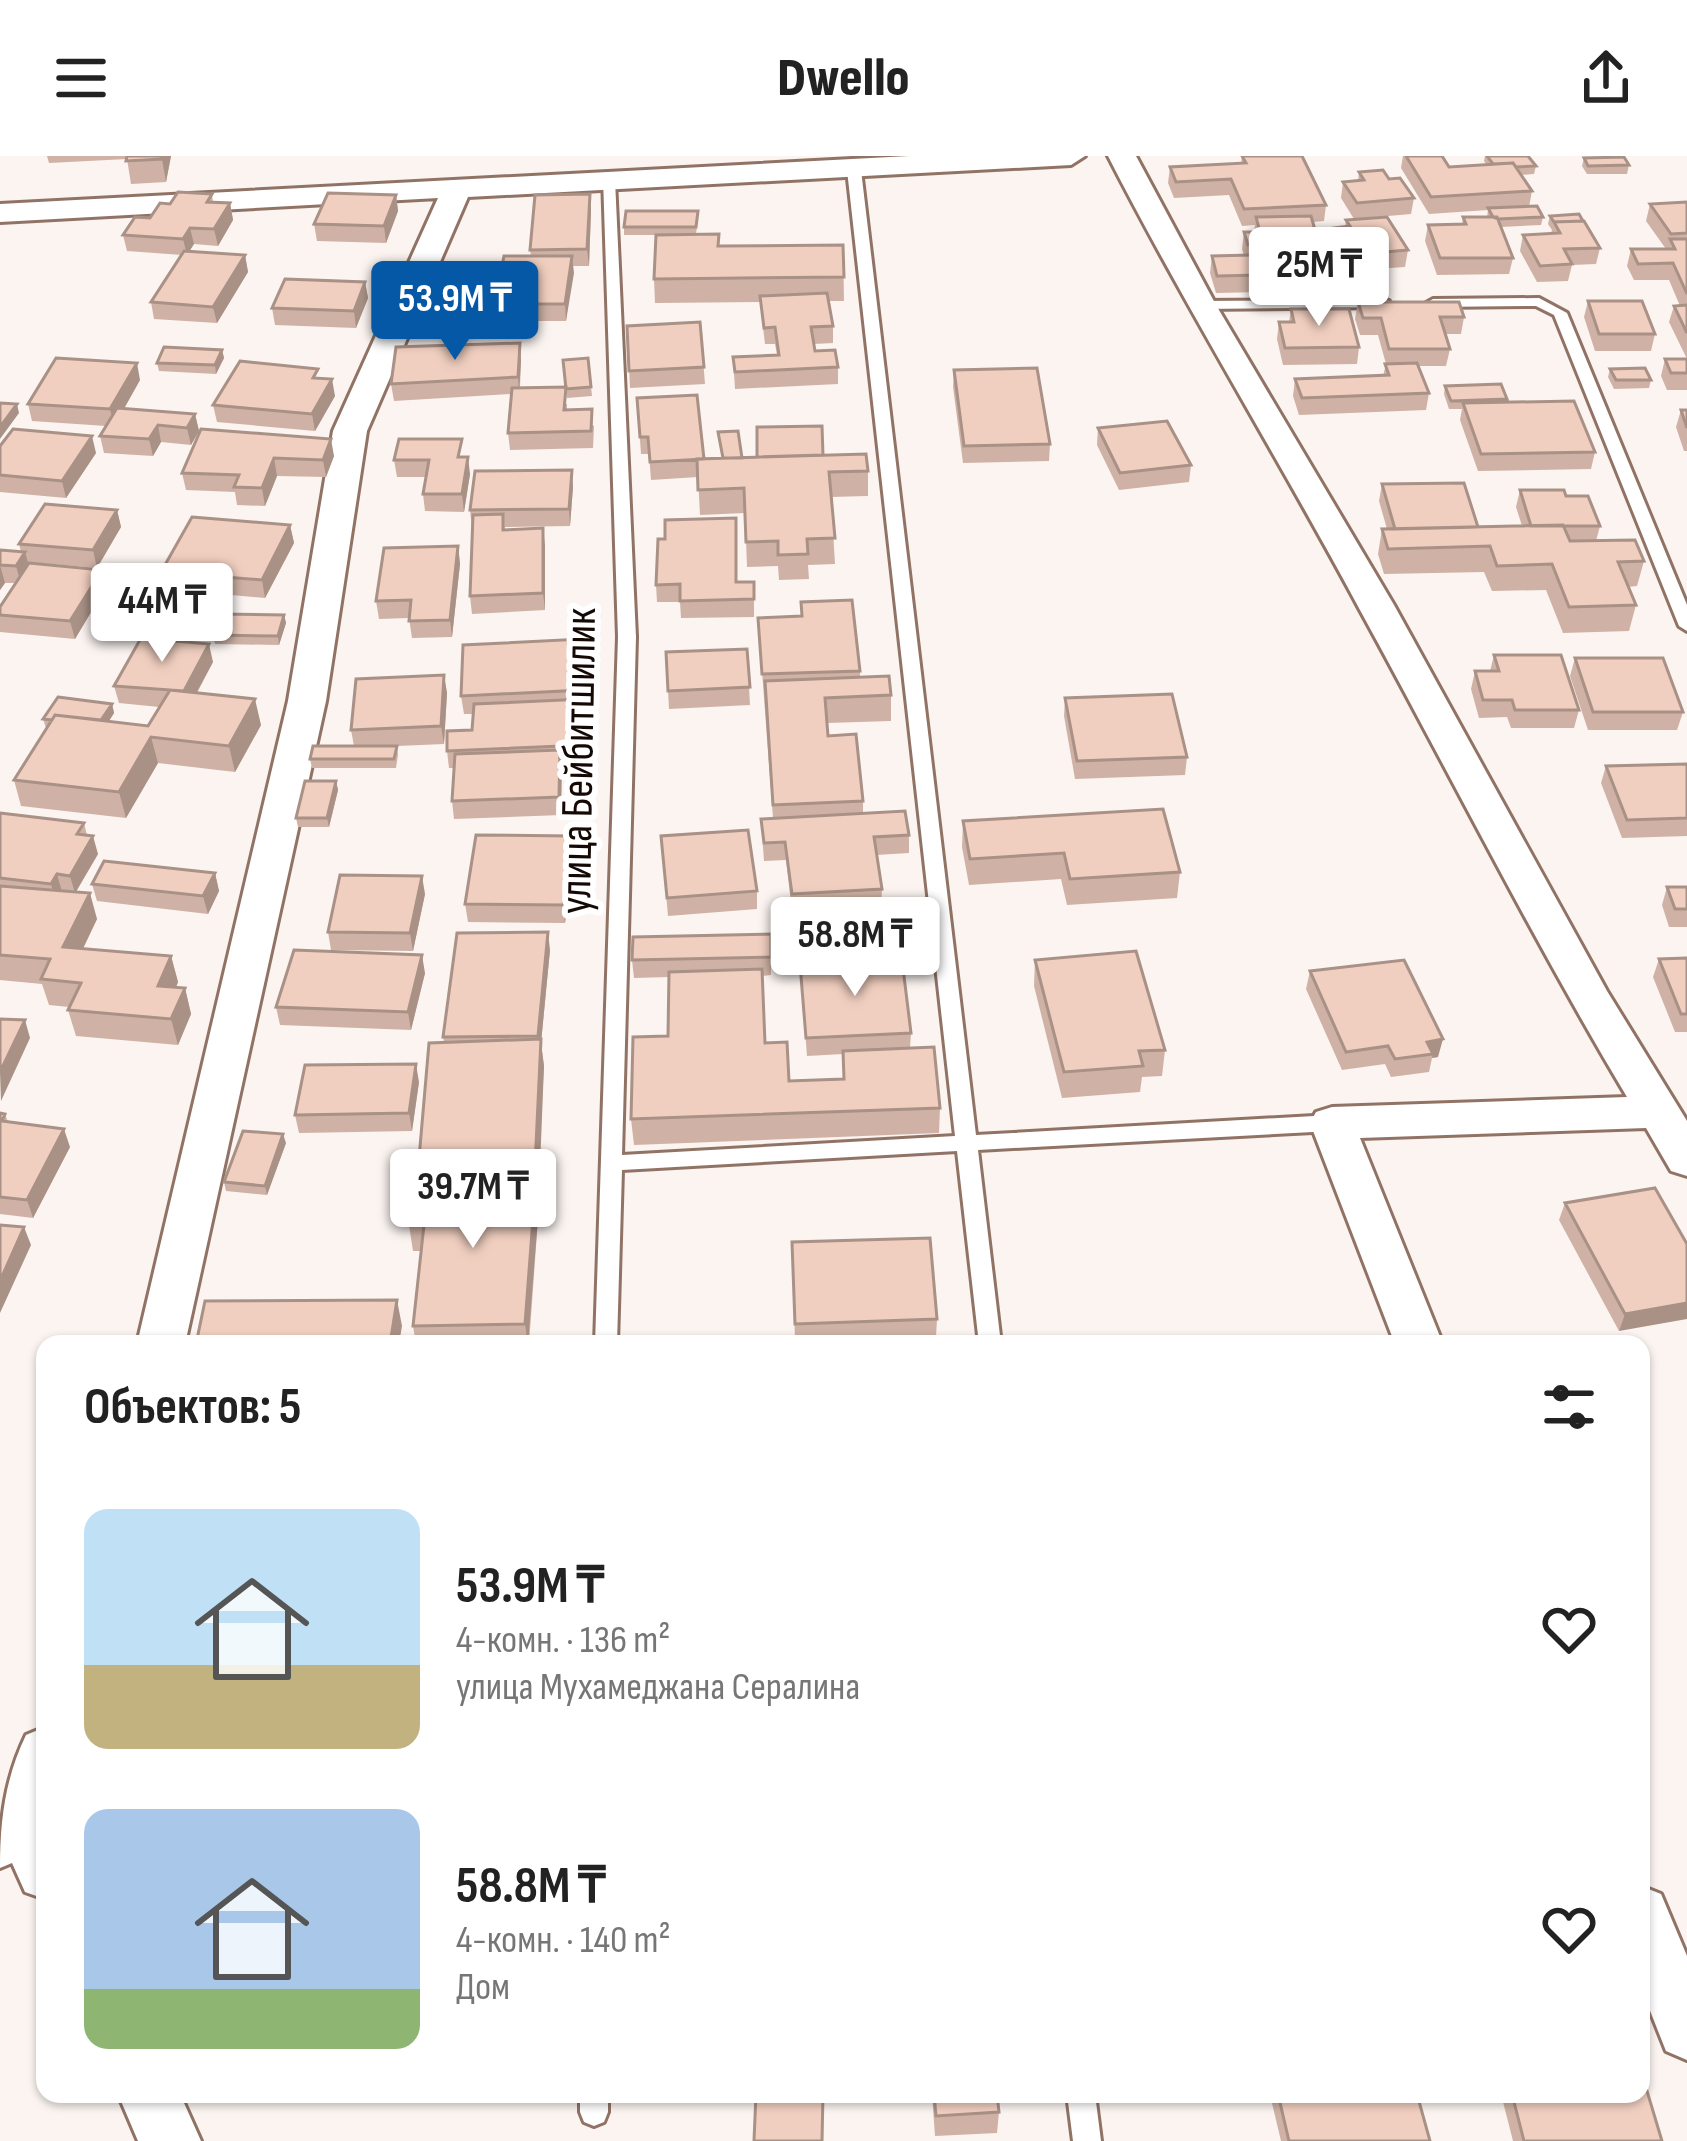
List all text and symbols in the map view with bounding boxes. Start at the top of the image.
icon: menu [48,45,114,111]
icon: share [1573,45,1639,111]
text: Dwello [777,46,910,111]
pin: 25M ₸ [1235,227,1403,329]
text: 25M ₸ [1276,242,1362,289]
pin: 53.9M ₸ [344,261,566,363]
text: 53.9M ₸ [398,276,512,323]
pin: 44M ₸ [78,563,246,665]
text: 44M ₸ [118,578,206,625]
street label: улица Бейбитшилик [549,608,609,914]
pin: 58.8M ₸ [744,897,966,999]
text: 58.8M ₸ [798,912,912,959]
pin: 39.7M ₸ [362,1149,584,1251]
text: 39.7M ₸ [417,1164,529,1211]
icon: filters [1536,1374,1602,1440]
text: Объектов: 5 [84,1377,302,1438]
text: 53.9M ₸ [456,1556,604,1617]
icon: home [180,1557,324,1701]
icon: heart [1536,1596,1602,1662]
text: 4-комн. · 136 m² [456,1617,670,1664]
text: улица Мухамеджана Сералина [456,1664,860,1711]
text: 58.8M ₸ [456,1856,606,1917]
icon: home [180,1857,324,2001]
icon: heart [1536,1896,1602,1962]
text: 4-комн. · 140 m² [456,1917,671,1964]
text: Дом [456,1964,510,2011]

